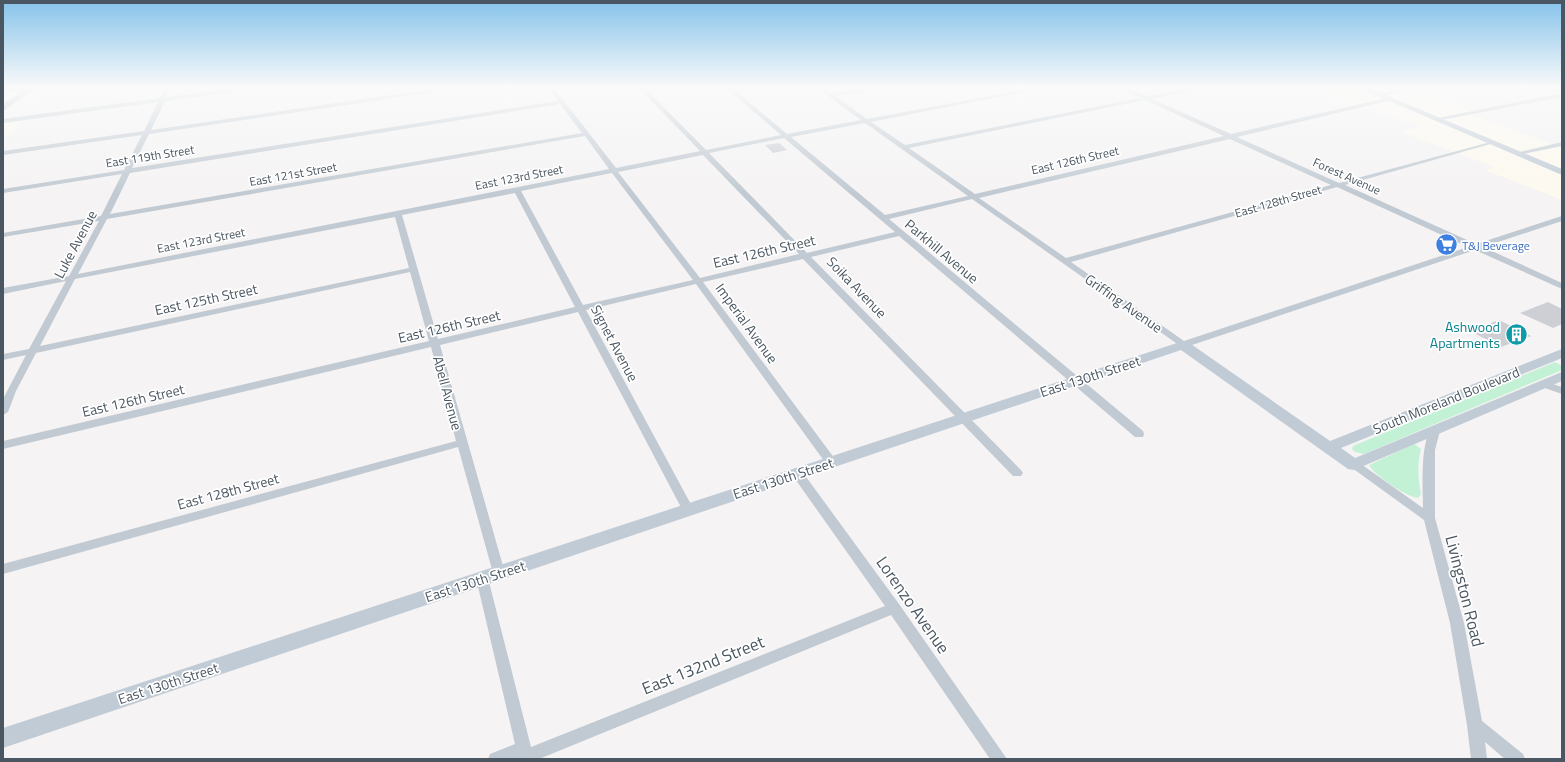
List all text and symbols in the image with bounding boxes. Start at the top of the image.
street label: East 119th Street [104,139,196,172]
street label: East 126th Street [1029,141,1121,179]
street label: Forest Avenue [1310,153,1384,199]
street label: East 121st Street [248,157,339,191]
street label: East 123rd Street [473,159,565,195]
street label: East 128th Street [1232,179,1324,222]
street label: Luke Avenue [48,206,102,282]
street label: Parkhill Avenue [900,214,984,288]
street label: East 123rd Street [155,222,247,258]
street label: East 126th Street [711,229,817,273]
supermarket icon: T&J Beverage [1434,232,1460,258]
place label: T&J Beverage [1462,236,1530,255]
street label: Soika Avenue [822,251,892,323]
street label: Griffing Avenue [1081,268,1167,338]
street label: East 125th Street [153,278,259,320]
street label: Imperial Avenue [711,279,783,367]
street label: Signet Avenue [586,301,644,385]
street label: East 126th Street [396,304,502,348]
place label: Ashwood Apartments [1430,316,1500,353]
building icon: Ashwood Apartments [1503,321,1529,347]
street label: East 130th Street [1037,350,1143,402]
street label: Abell Avenue [428,354,468,432]
street label: South Moreland Boulevard [1370,361,1522,439]
street label: East 126th Street [80,378,186,422]
street label: East 130th Street [730,452,836,504]
street label: East 128th Street [175,467,281,515]
street label: Livingston Road [1439,532,1491,650]
street label: Lorenzo Avenue [870,551,956,659]
street label: East 130th Street [422,555,528,607]
street label: East 132nd Street [638,629,768,701]
street label: East 130th Street [115,657,221,709]

